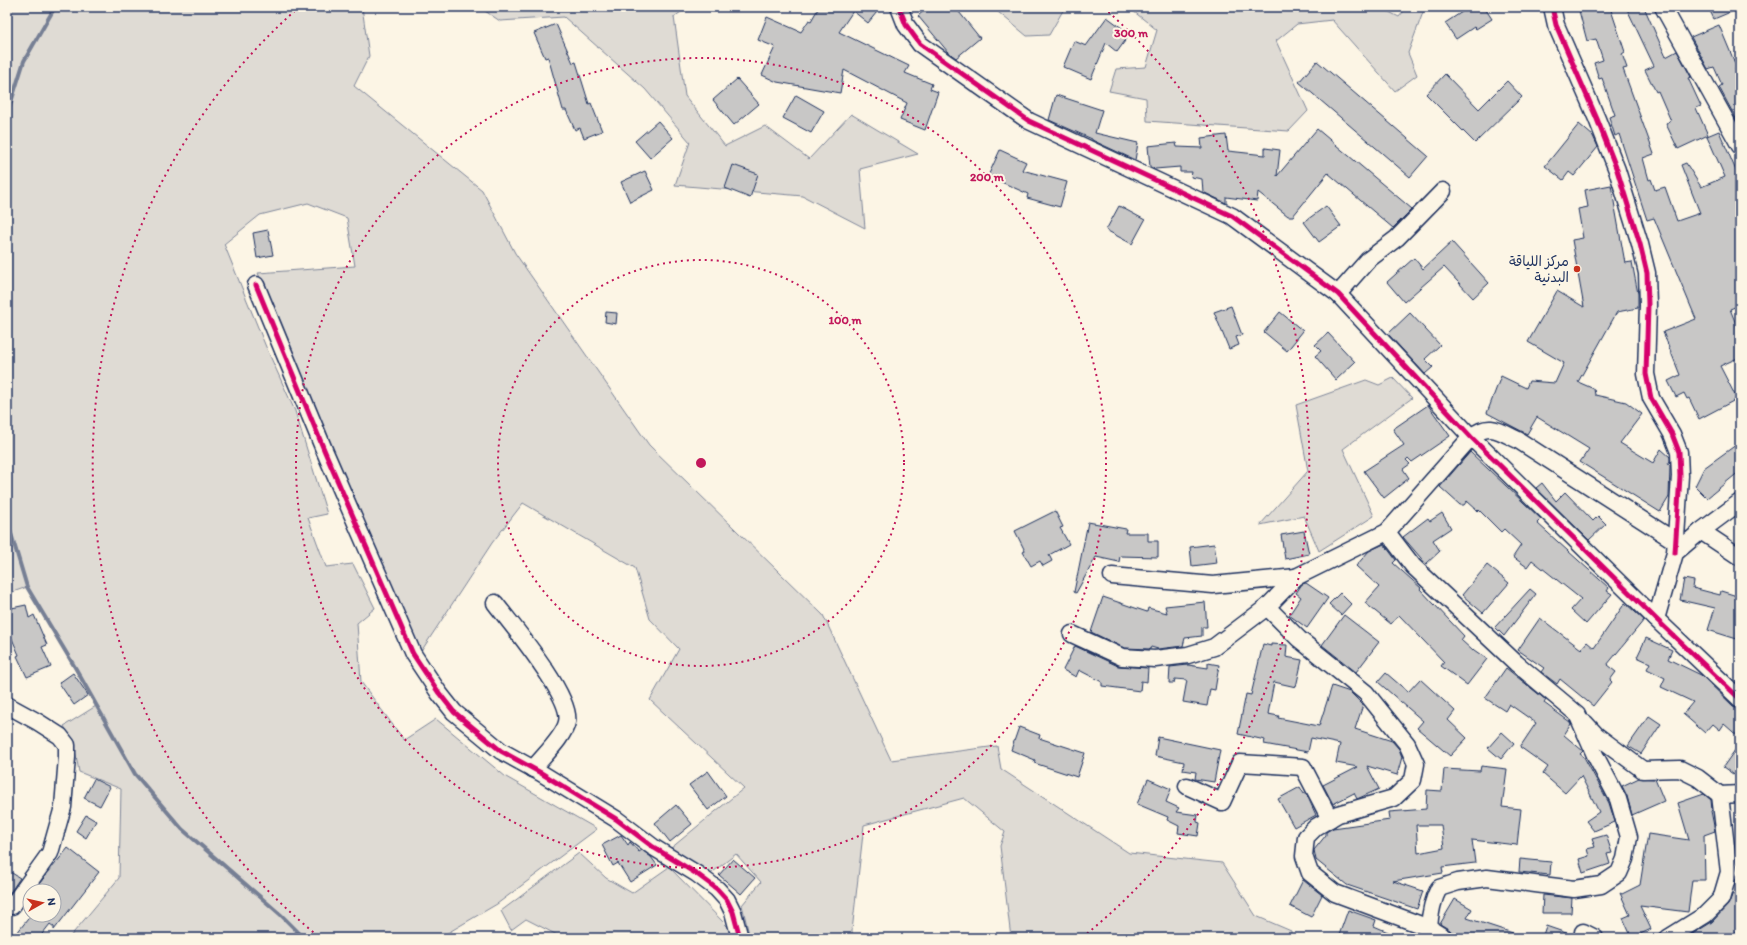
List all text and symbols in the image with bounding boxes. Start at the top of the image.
text: 300 m [1114,26,1149,40]
text: 200 m [970,170,1005,184]
place label: مركز اللياقة البدنية [1509,253,1569,286]
marker: مركز اللياقة البدنية [1572,264,1582,274]
text: 100 m [828,313,862,327]
centre of rings [694,456,708,470]
north arrow [22,883,62,923]
text: N [44,897,58,906]

